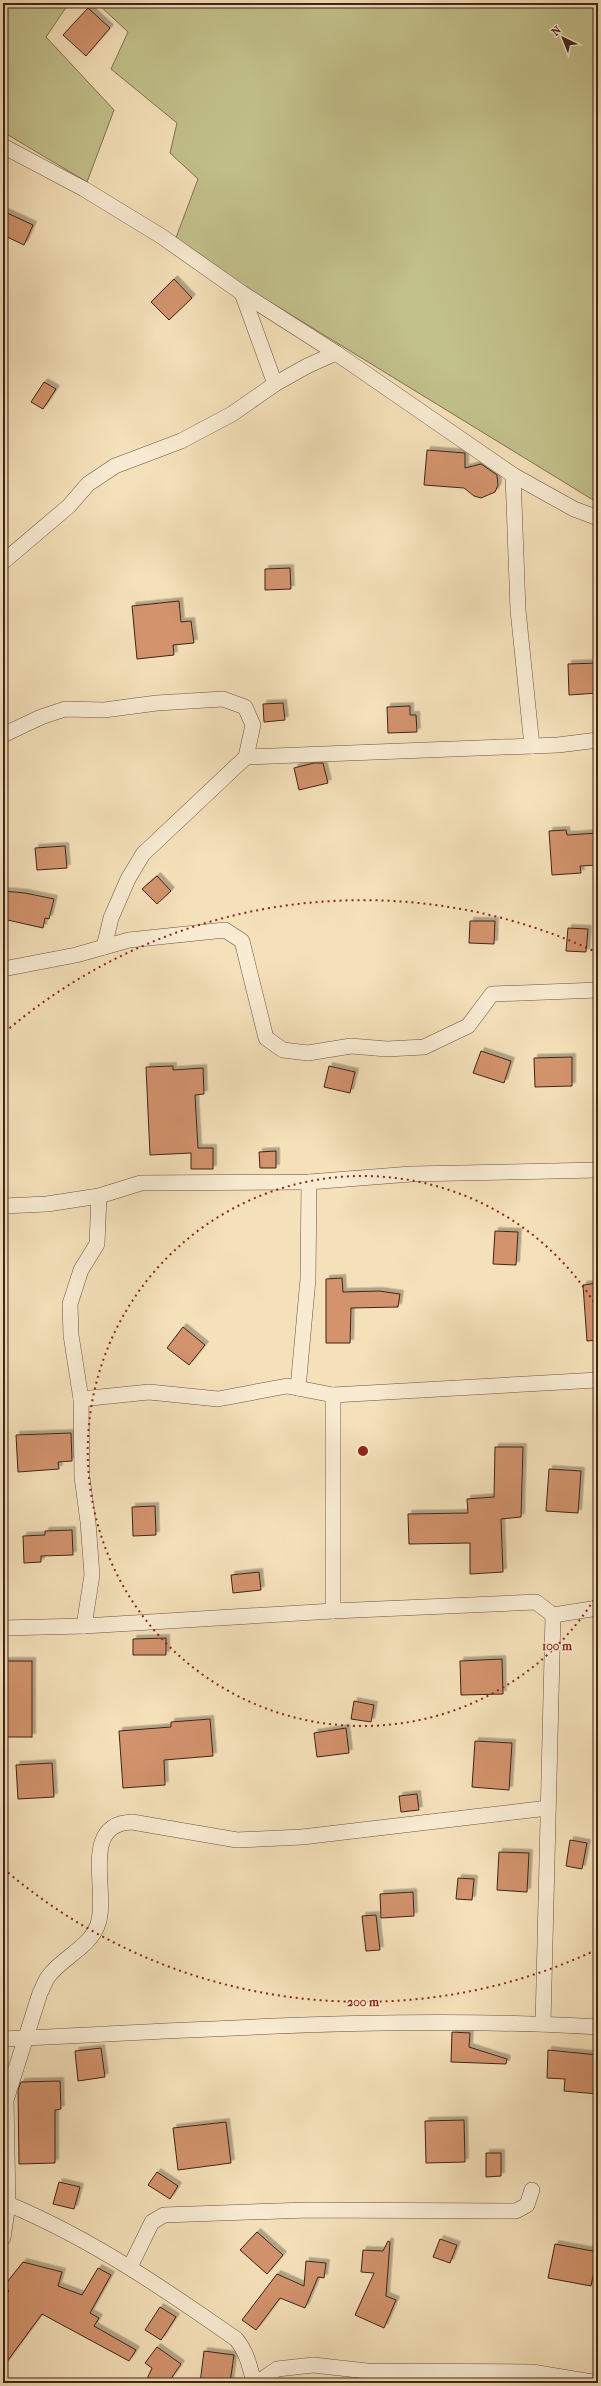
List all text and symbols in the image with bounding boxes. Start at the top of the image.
north arrow [543,18,583,58]
text: N [549,23,564,39]
centre of rings [356,1444,370,1458]
text: 100 m [542,1639,573,1653]
text: 200 m [347,1995,380,2009]

